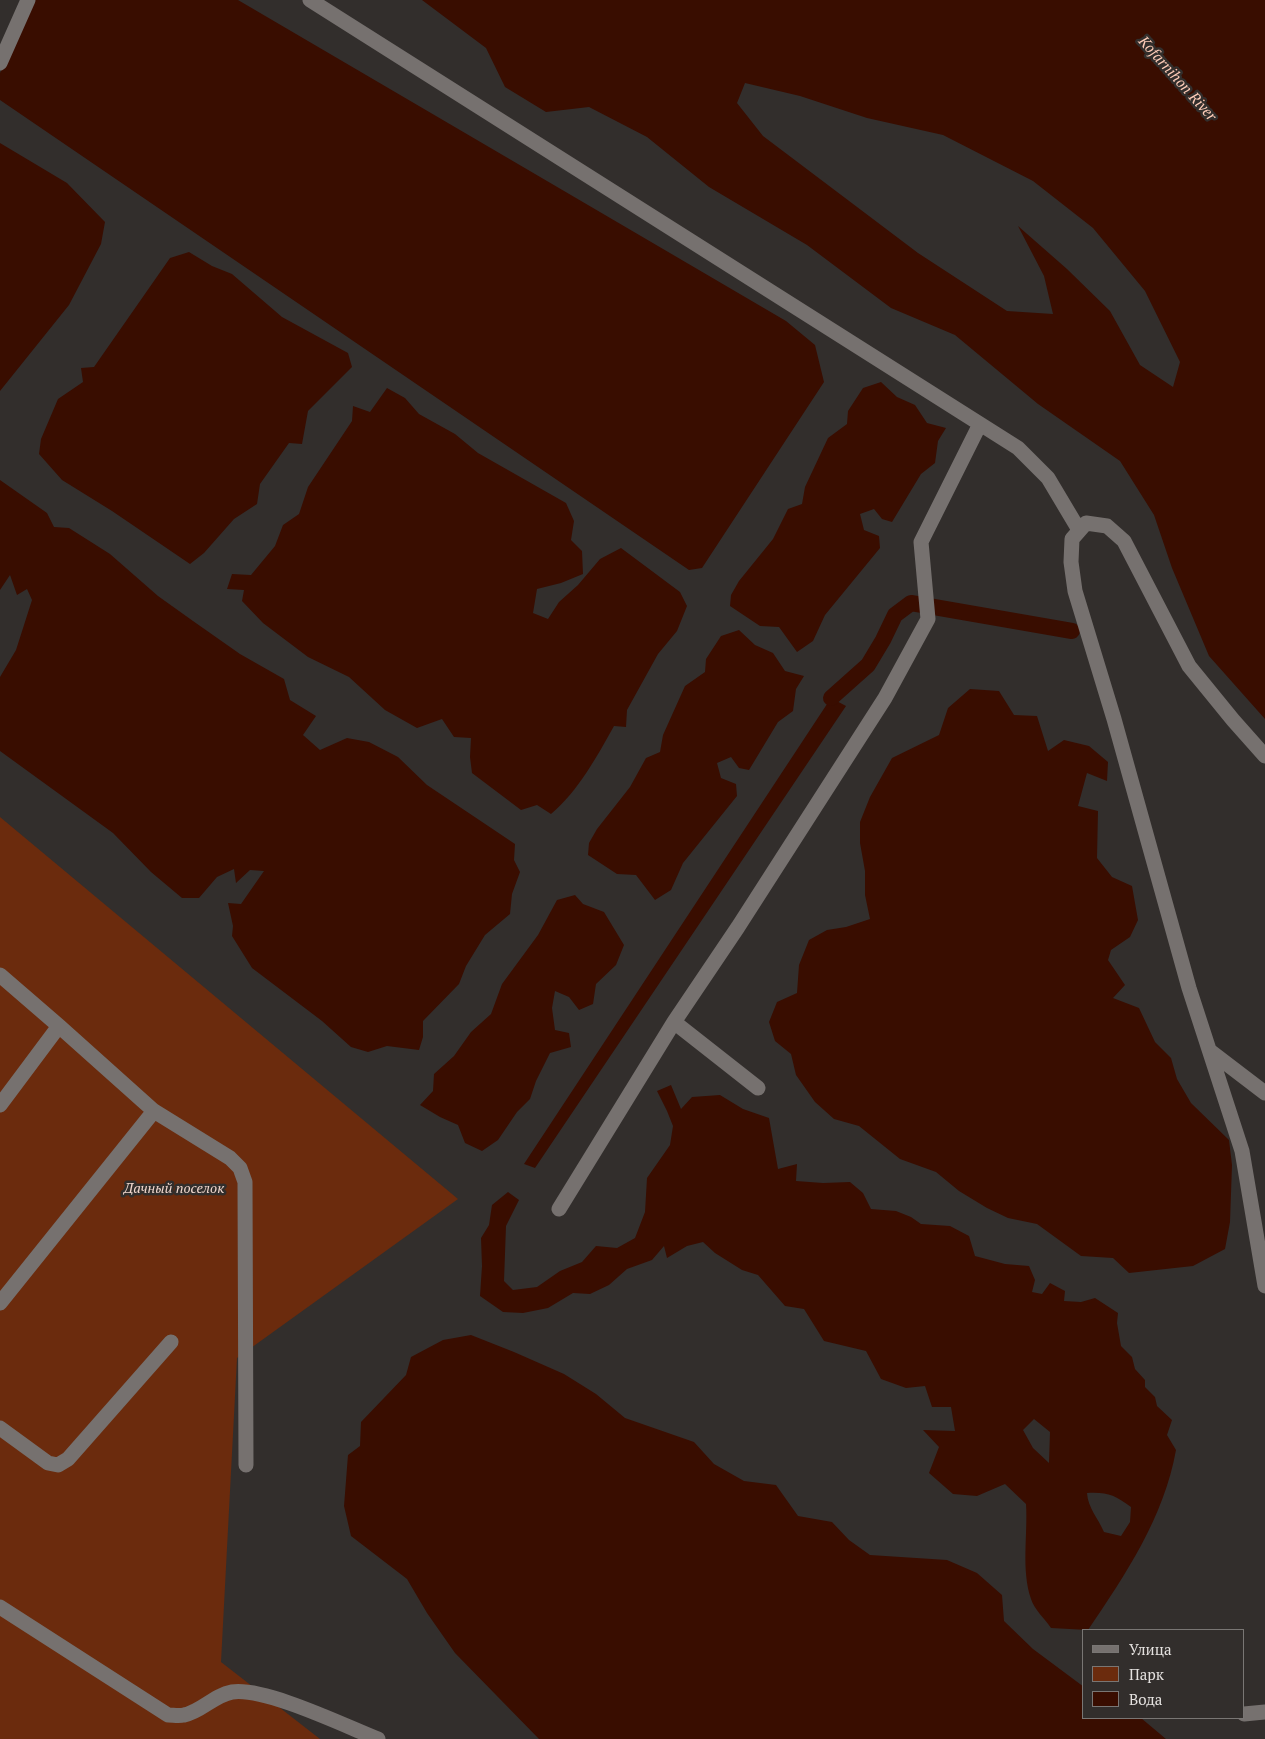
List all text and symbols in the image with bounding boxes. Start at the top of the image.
water label: Kofarnihon River [1134,33,1220,125]
park label: Дачный поселок [124,1181,224,1197]
legend [1082,1629,1245,1719]
text: Улица [1129,1639,1172,1659]
text: Парк [1129,1664,1164,1684]
text: Вода [1129,1689,1162,1709]

